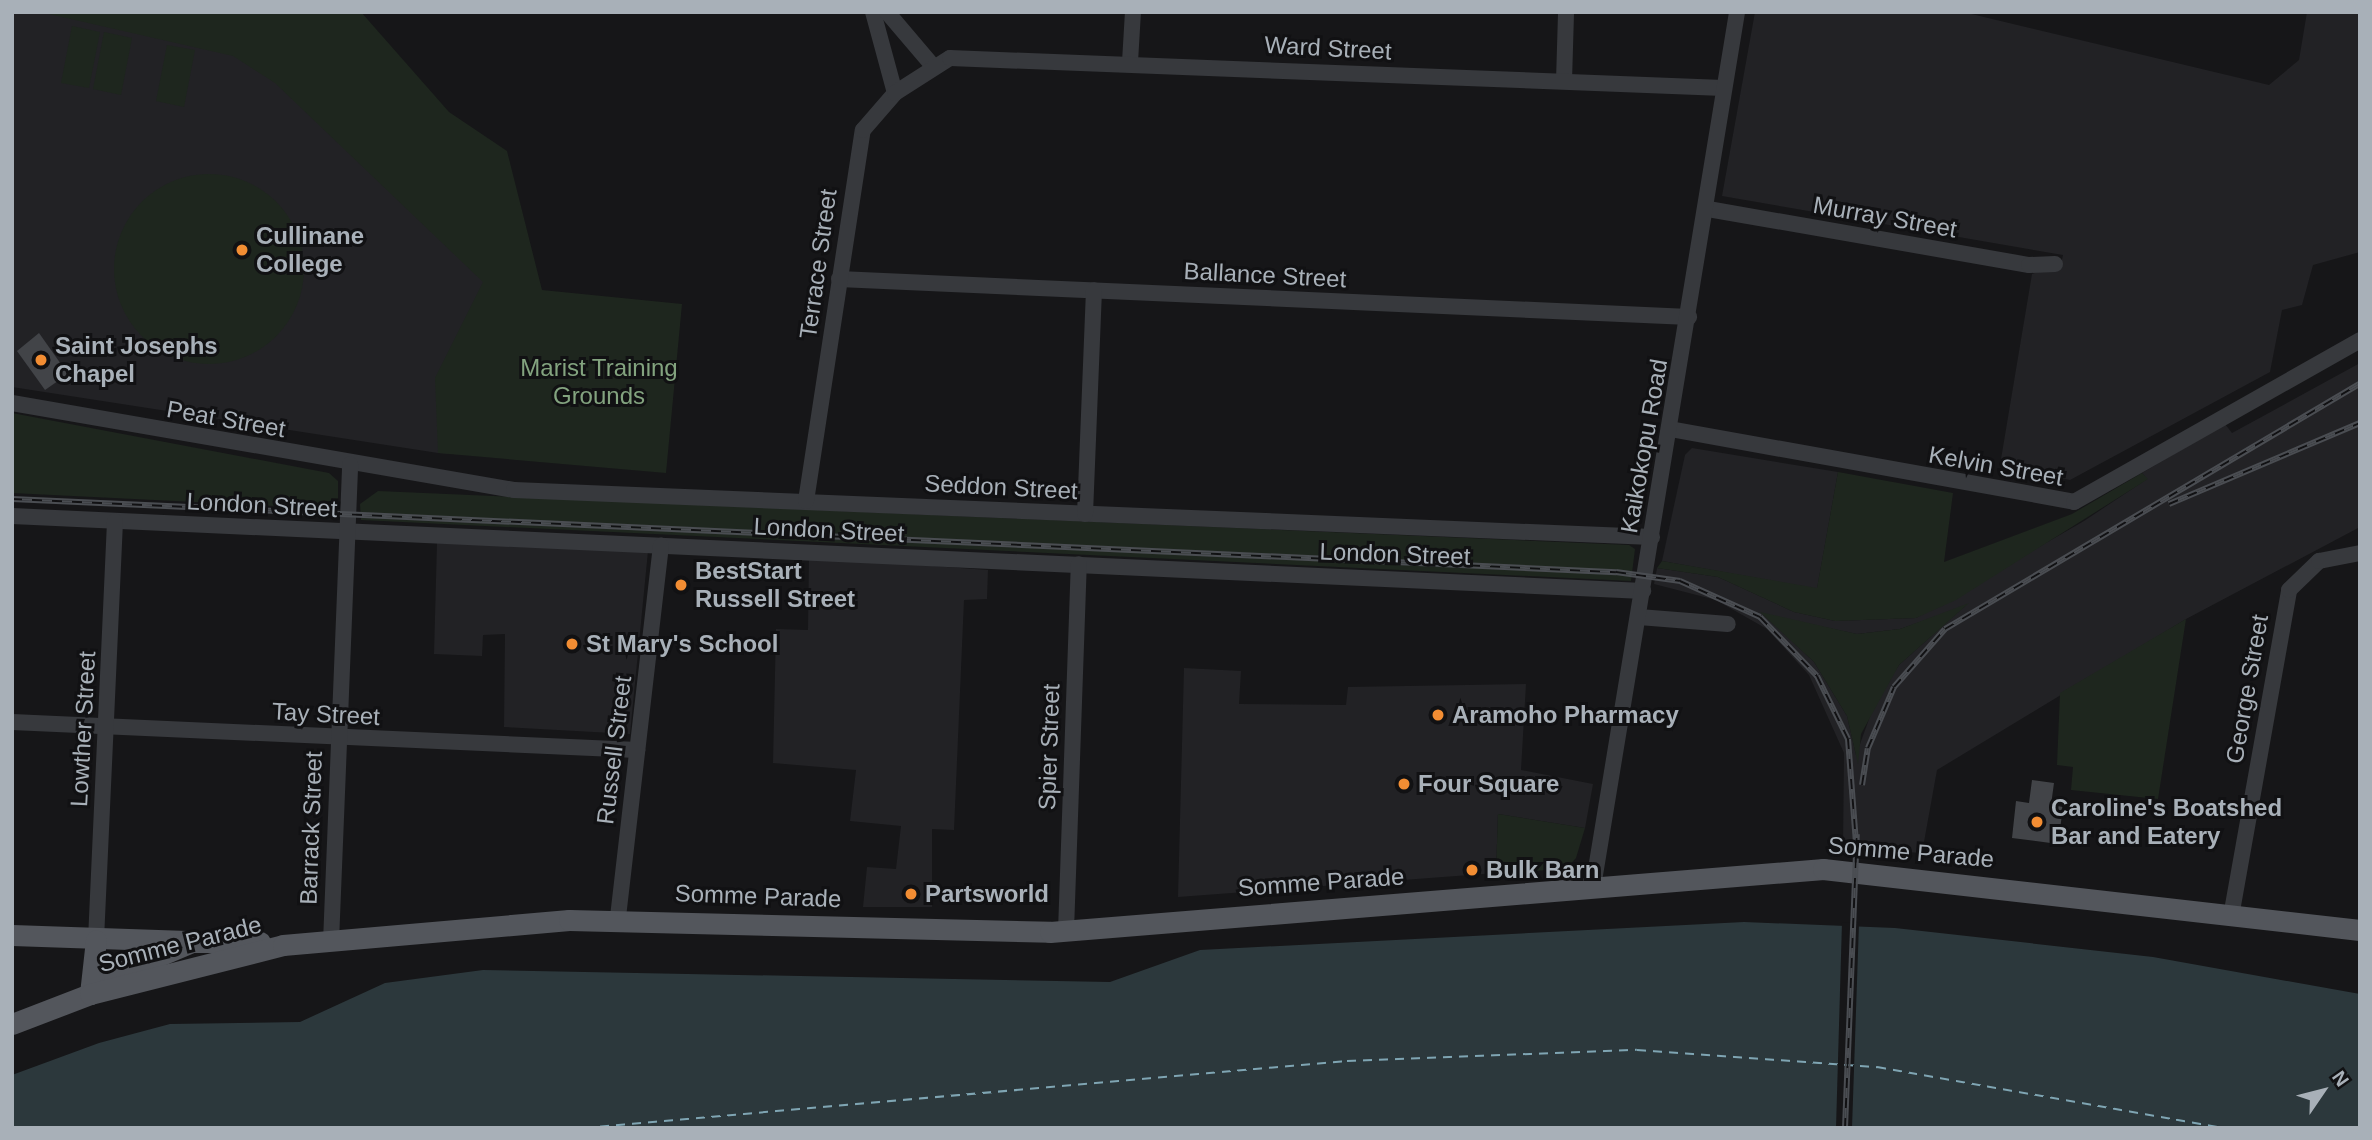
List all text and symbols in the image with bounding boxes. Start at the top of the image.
street label: Ward Street [1264,30,1392,66]
street label: Terrace Street [793,187,843,341]
street label: Murray Street [1811,190,1959,244]
place label: Cullinane College [256,222,364,278]
marker: Cullinane College [234,242,250,258]
street label: Ballance Street [1183,256,1347,294]
place label: Saint Josephs Chapel [55,332,218,388]
marker: Saint Josephs Chapel [33,352,49,368]
park label: Marist Training Grounds [520,354,678,410]
street label: Kaikokopu Road [1615,357,1673,535]
street label: Peat Street [164,394,288,444]
street label: Kelvin Street [1926,440,2066,492]
street label: Seddon Street [924,469,1078,505]
street label: London Street [186,487,338,523]
street label: London Street [753,512,905,548]
street label: London Street [1319,537,1471,571]
place label: BestStart Russell Street [695,557,855,613]
marker: BestStart Russell Street [673,577,689,593]
street label: George Street [2220,612,2274,766]
place label: St Mary's School [586,630,778,658]
marker: St Mary's School [564,636,580,652]
street label: Lowther Street [65,650,101,808]
street label: Russell Street [591,674,637,826]
street label: Spier Street [1032,683,1066,811]
street label: Tay Street [271,697,381,731]
place label: Aramoho Pharmacy [1452,701,1679,729]
marker: Aramoho Pharmacy [1430,707,1446,723]
street label: Barrack Street [294,751,328,905]
place label: Four Square [1418,770,1559,798]
marker: Four Square [1396,776,1412,792]
place label: Caroline's Boatshed Bar and Eatery [2051,794,2282,850]
marker: Caroline's Boatshed Bar and Eatery [2029,814,2045,830]
street label: Somme Parade [1827,830,1995,874]
place label: Bulk Barn [1486,856,1599,884]
street label: Somme Parade [1237,862,1405,902]
marker: Bulk Barn [1464,862,1480,878]
street label: Somme Parade [674,879,842,913]
place label: Partsworld [925,880,1049,908]
marker: Partsworld [903,886,919,902]
street label: Somme Parade [96,910,264,978]
north arrow [2288,1056,2358,1126]
text: N [2328,1067,2353,1090]

